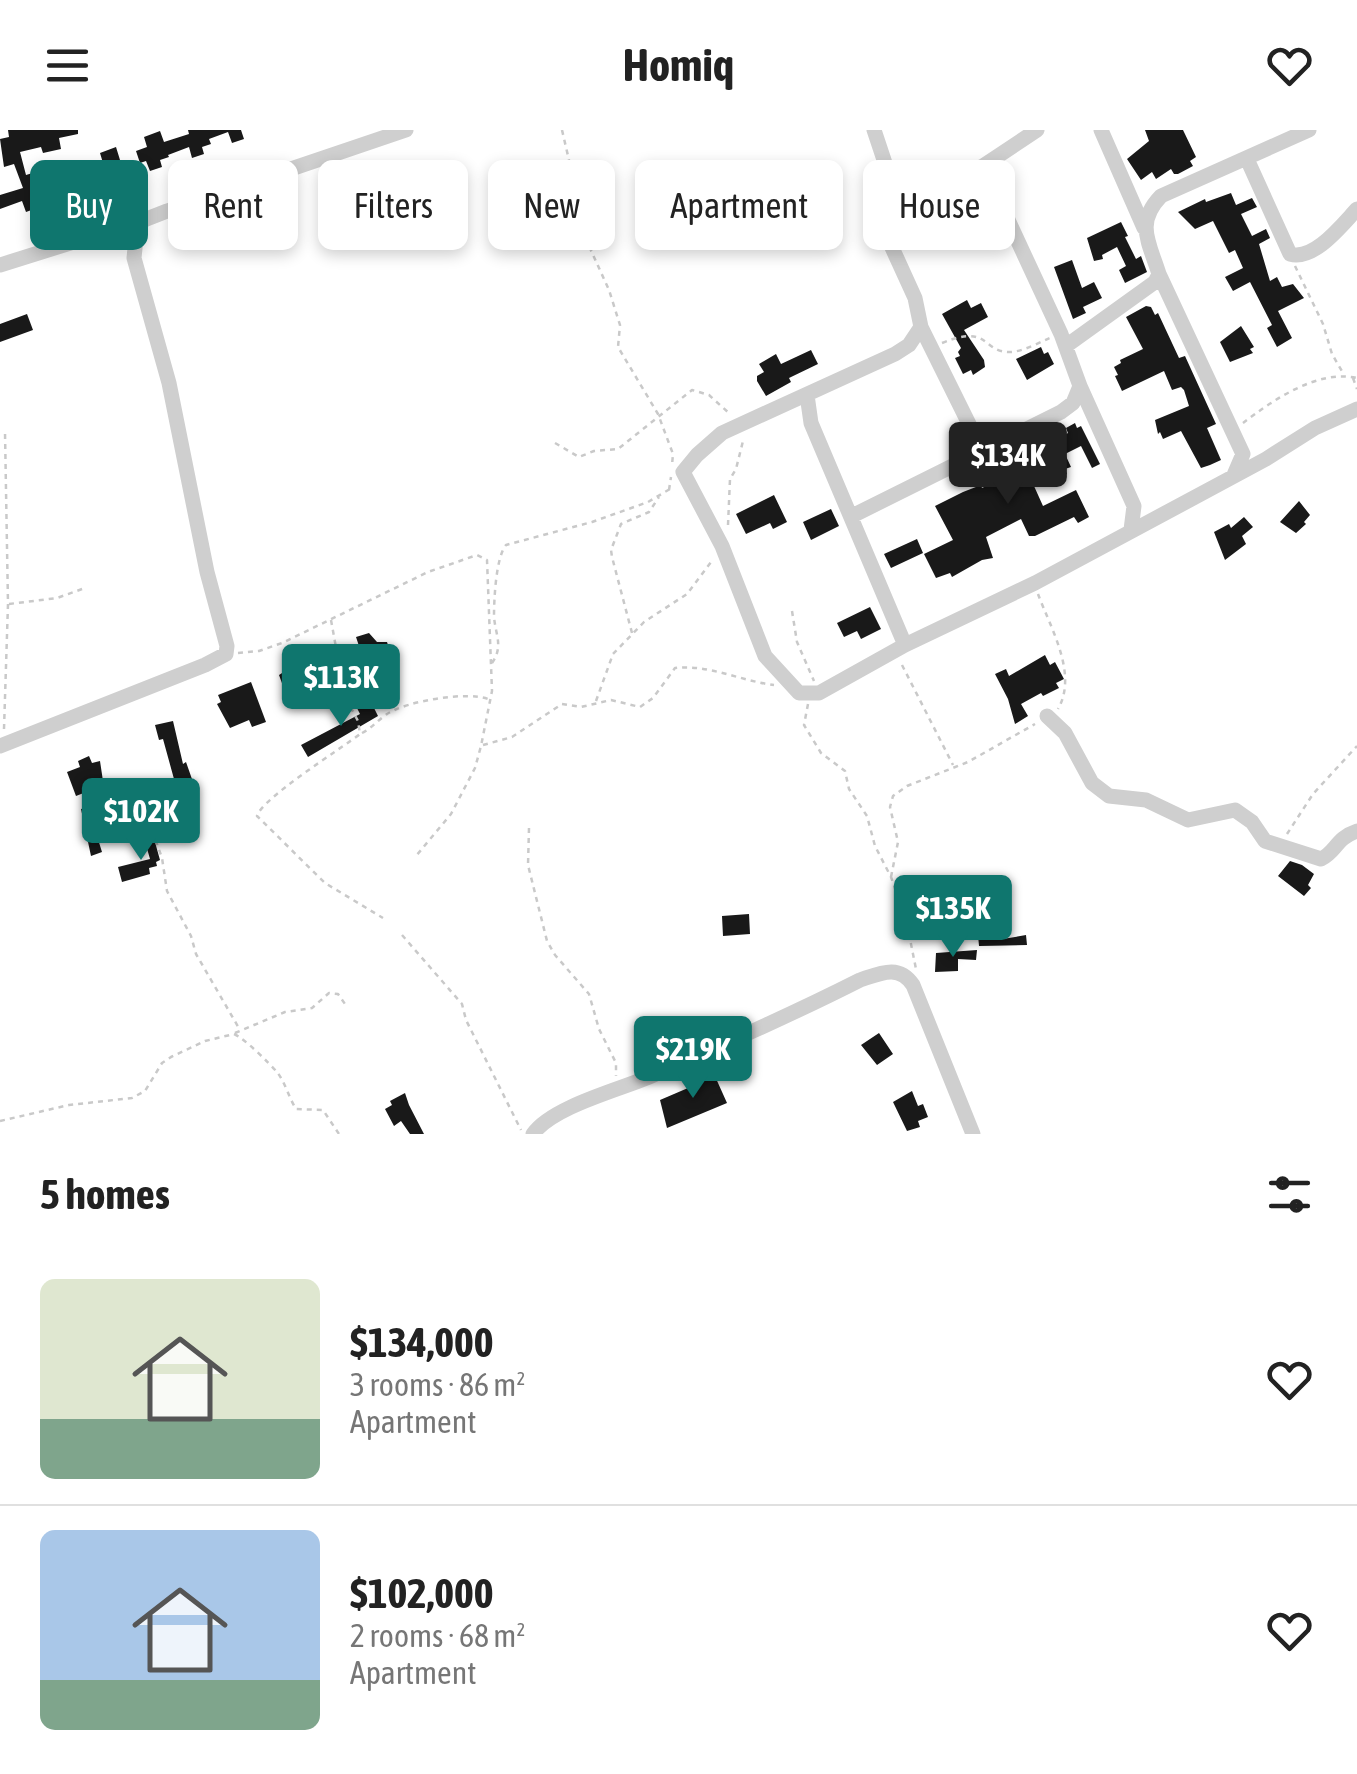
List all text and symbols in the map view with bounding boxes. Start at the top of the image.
icon: menu [40,38,95,93]
icon: heart [1262,38,1317,93]
text: Homiq [623,39,734,91]
chip: Buy [30,160,148,250]
chip: Rent [168,160,298,250]
chip: Filters [318,160,468,250]
chip: New [488,160,615,250]
chip: Apartment [635,160,843,250]
chip: House [863,160,1015,250]
pin: $134K [938,422,1078,507]
text: $134K [971,436,1045,473]
pin: $113K [271,644,411,729]
text: $113K [304,658,378,695]
pin: $102K [71,778,211,863]
text: $102K [104,792,178,829]
pin: $135K [883,875,1023,960]
text: $135K [916,889,990,926]
pin: $219K [623,1016,763,1101]
text: $219K [656,1030,730,1067]
icon: filters [1262,1167,1317,1222]
text: 5 homes [40,1170,170,1218]
text: $134,000 [350,1318,494,1366]
icon: home [120,1319,240,1439]
icon: heart [1262,1352,1317,1407]
text: 3 rooms · 86 m² [350,1366,525,1403]
text: Apartment [350,1403,476,1440]
text: $102,000 [350,1569,494,1617]
icon: home [120,1570,240,1690]
icon: heart [1262,1603,1317,1658]
text: 2 rooms · 68 m² [350,1617,525,1654]
text: Apartment [350,1654,476,1691]

